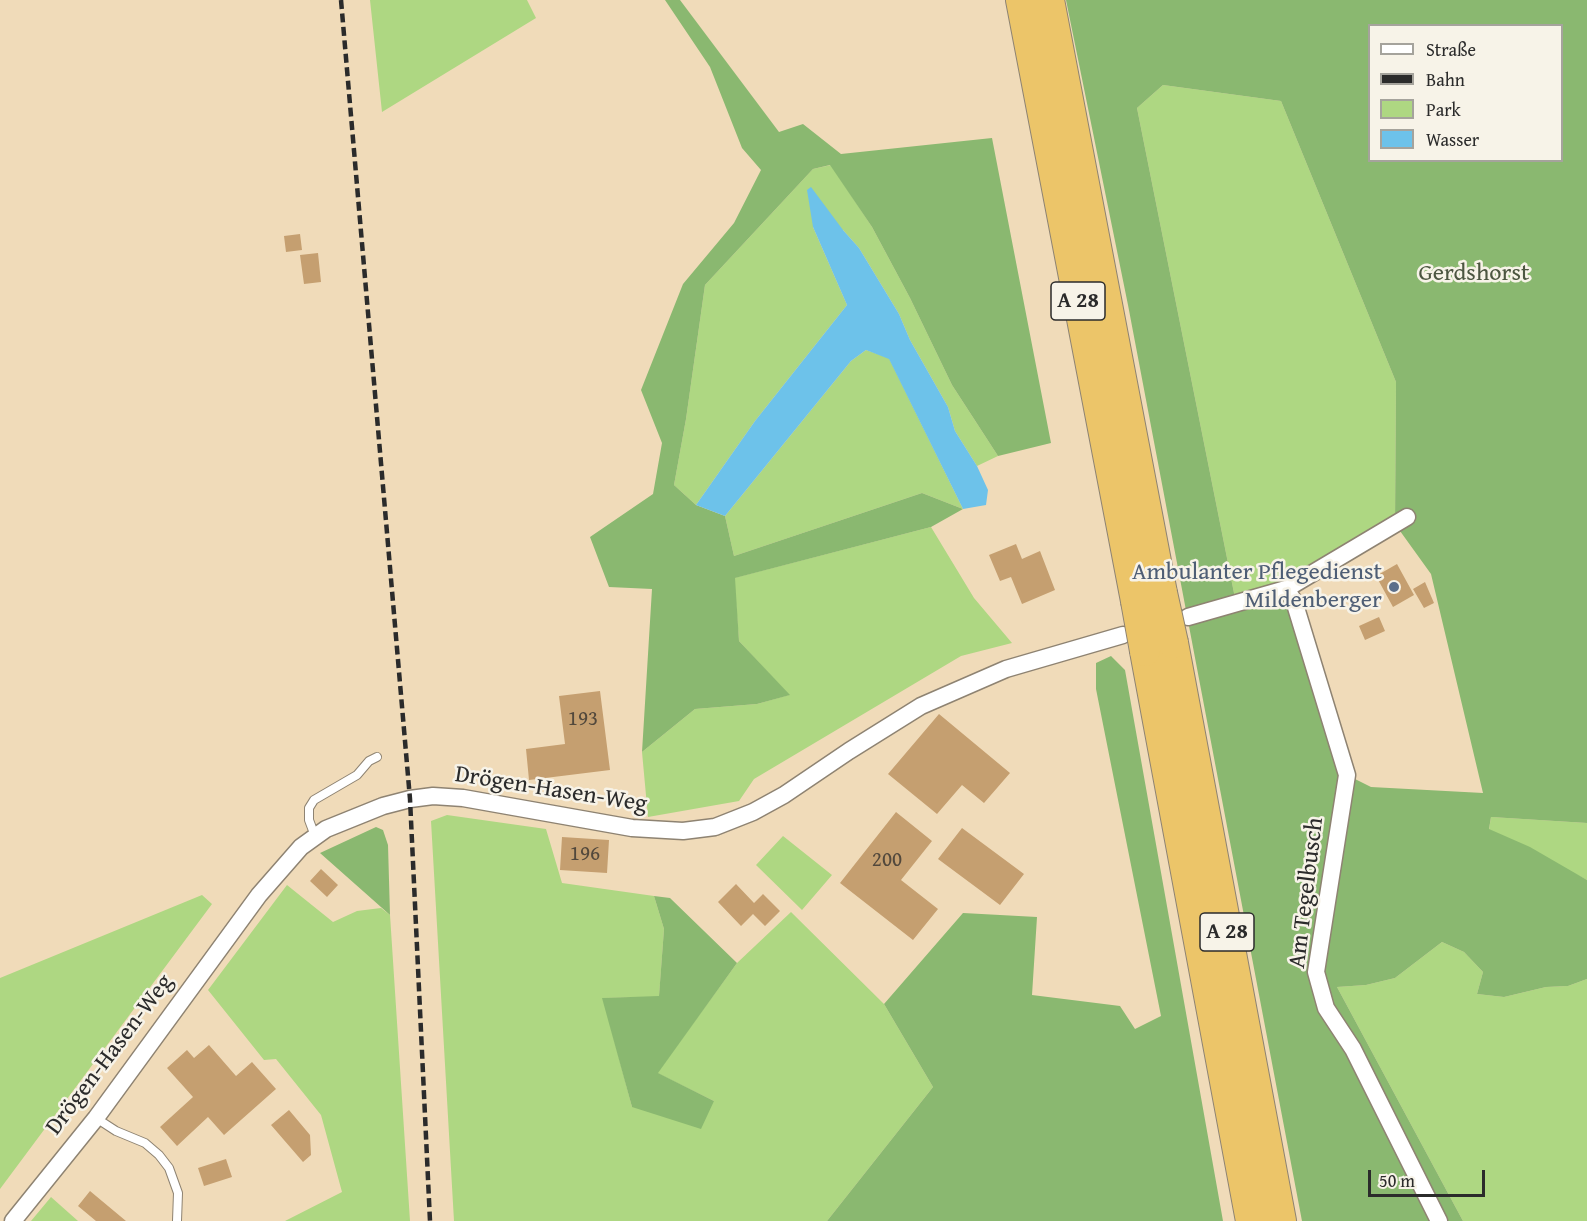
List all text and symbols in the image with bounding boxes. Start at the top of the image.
legend [1368,24,1563,162]
text: Straße [1426,36,1476,63]
text: Bahn [1426,66,1465,93]
text: Park [1426,96,1461,123]
text: Wasser [1426,126,1479,153]
park label: Gerdshorst [1418,260,1530,288]
road number: A 28 [1051,282,1105,320]
place label: Ambulanter Pflegedienst Mildenberger [1132,559,1382,615]
marker: Ambulanter Pflegedienst Mildenberger [1387,580,1401,594]
house number: 193 [568,707,598,733]
street label: Drögen-Hasen-Weg [453,761,649,819]
street label: Am Tegelbusch [1283,816,1331,970]
house number: 196 [570,842,600,868]
house number: 200 [872,848,902,874]
road number: A 28 [1200,913,1254,951]
street label: Drögen-Hasen-Weg [40,969,180,1141]
scale bar [1371,1158,1488,1196]
text: 50 m [1379,1167,1415,1194]

